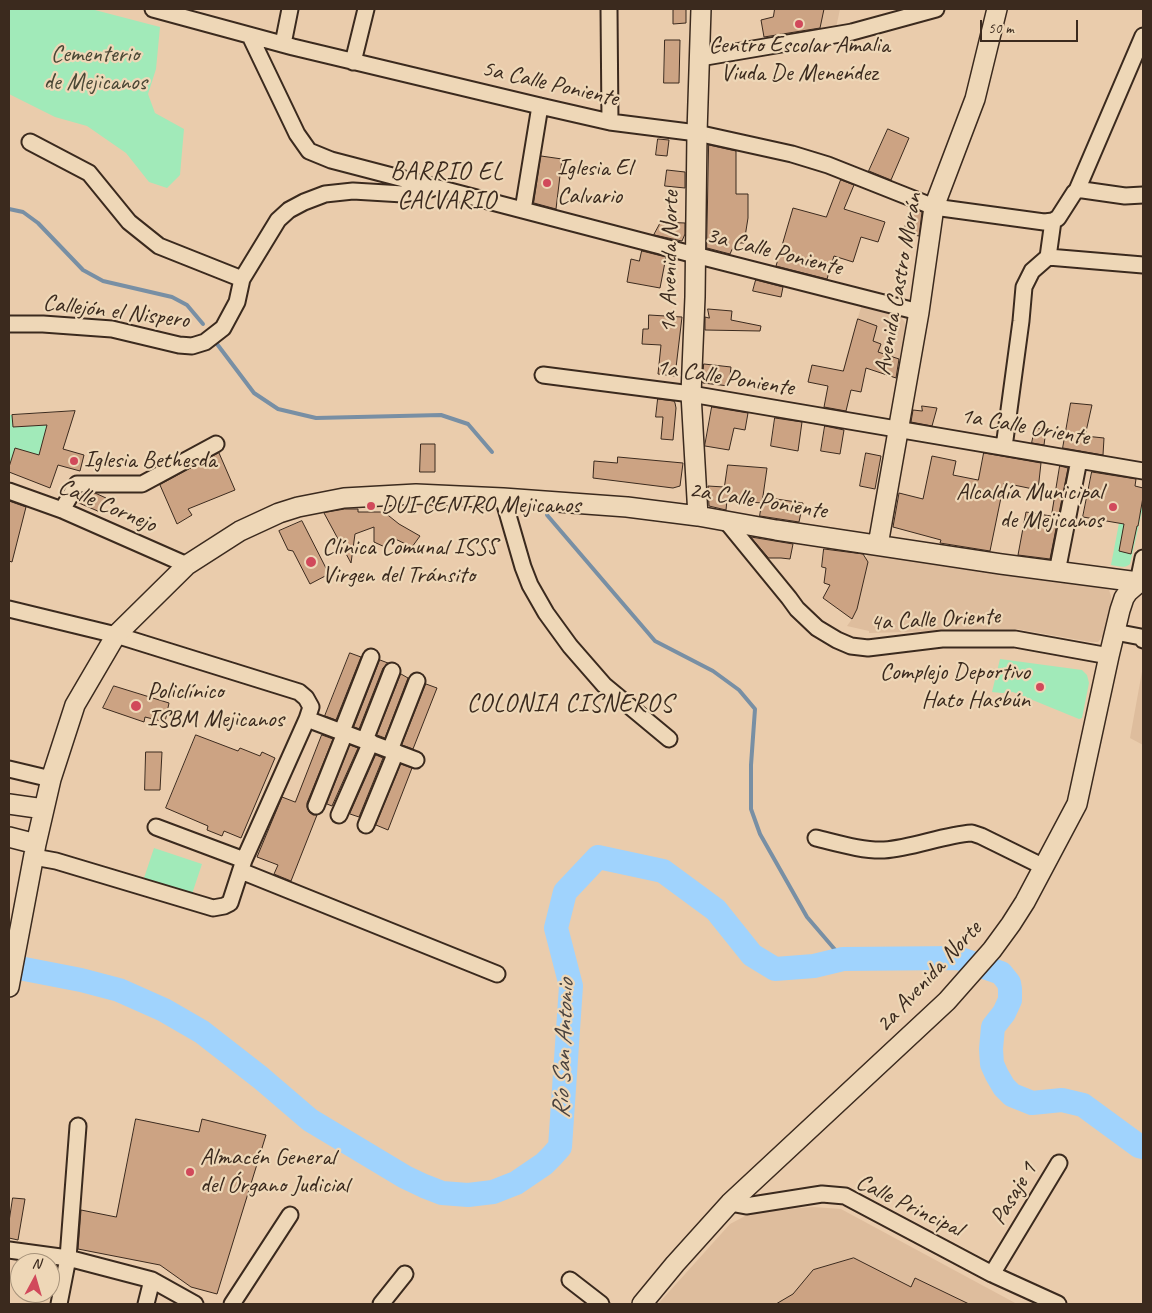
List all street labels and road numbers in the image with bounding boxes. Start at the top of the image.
street label: 5a Calle Poniente [479,54,621,114]
street label: 1a Avenida Norte [654,191,686,333]
street label: Avenida Castro Morán [869,191,929,377]
street label: 3a Calle Poniente [703,221,845,283]
street label: Callejón el Nispero [41,289,191,335]
street label: 1a Calle Poniente [654,353,796,403]
street label: 1a Calle Oriente [958,402,1092,452]
street label: Calle Cornejo [54,472,160,540]
street label: 2a Calle Poniente [687,476,829,526]
street label: 4a Calle Oriente [869,602,1001,638]
street label: 2a Avenida Norte [870,915,988,1039]
street label: Pasaje 1 [984,1158,1044,1230]
street label: Calle Principal [851,1168,967,1244]

